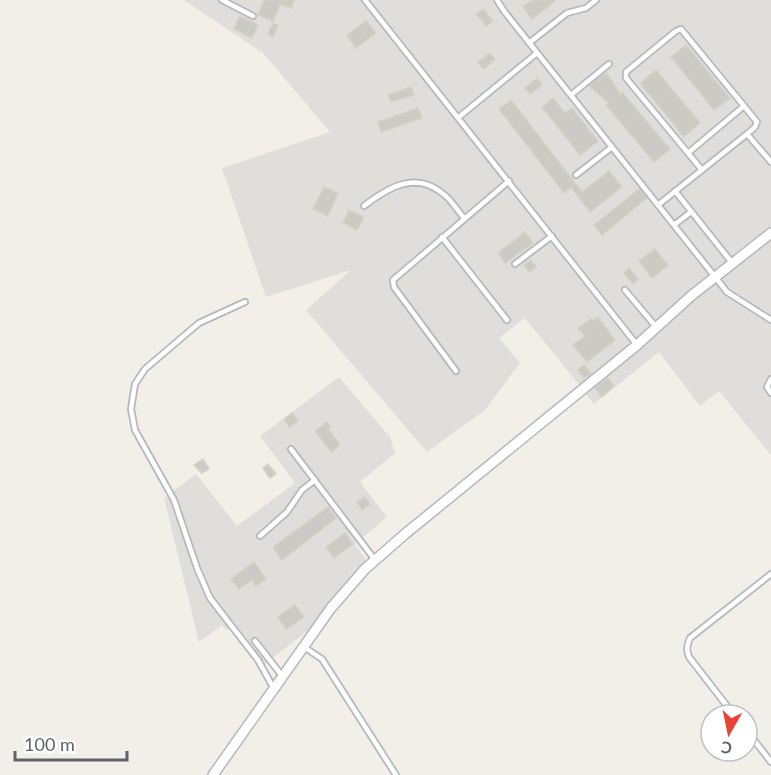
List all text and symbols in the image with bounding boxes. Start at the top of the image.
north arrow [699,703,759,763]
scale bar [15,724,128,762]
text: 100 m [24,733,75,755]
text: С [719,738,733,759]

